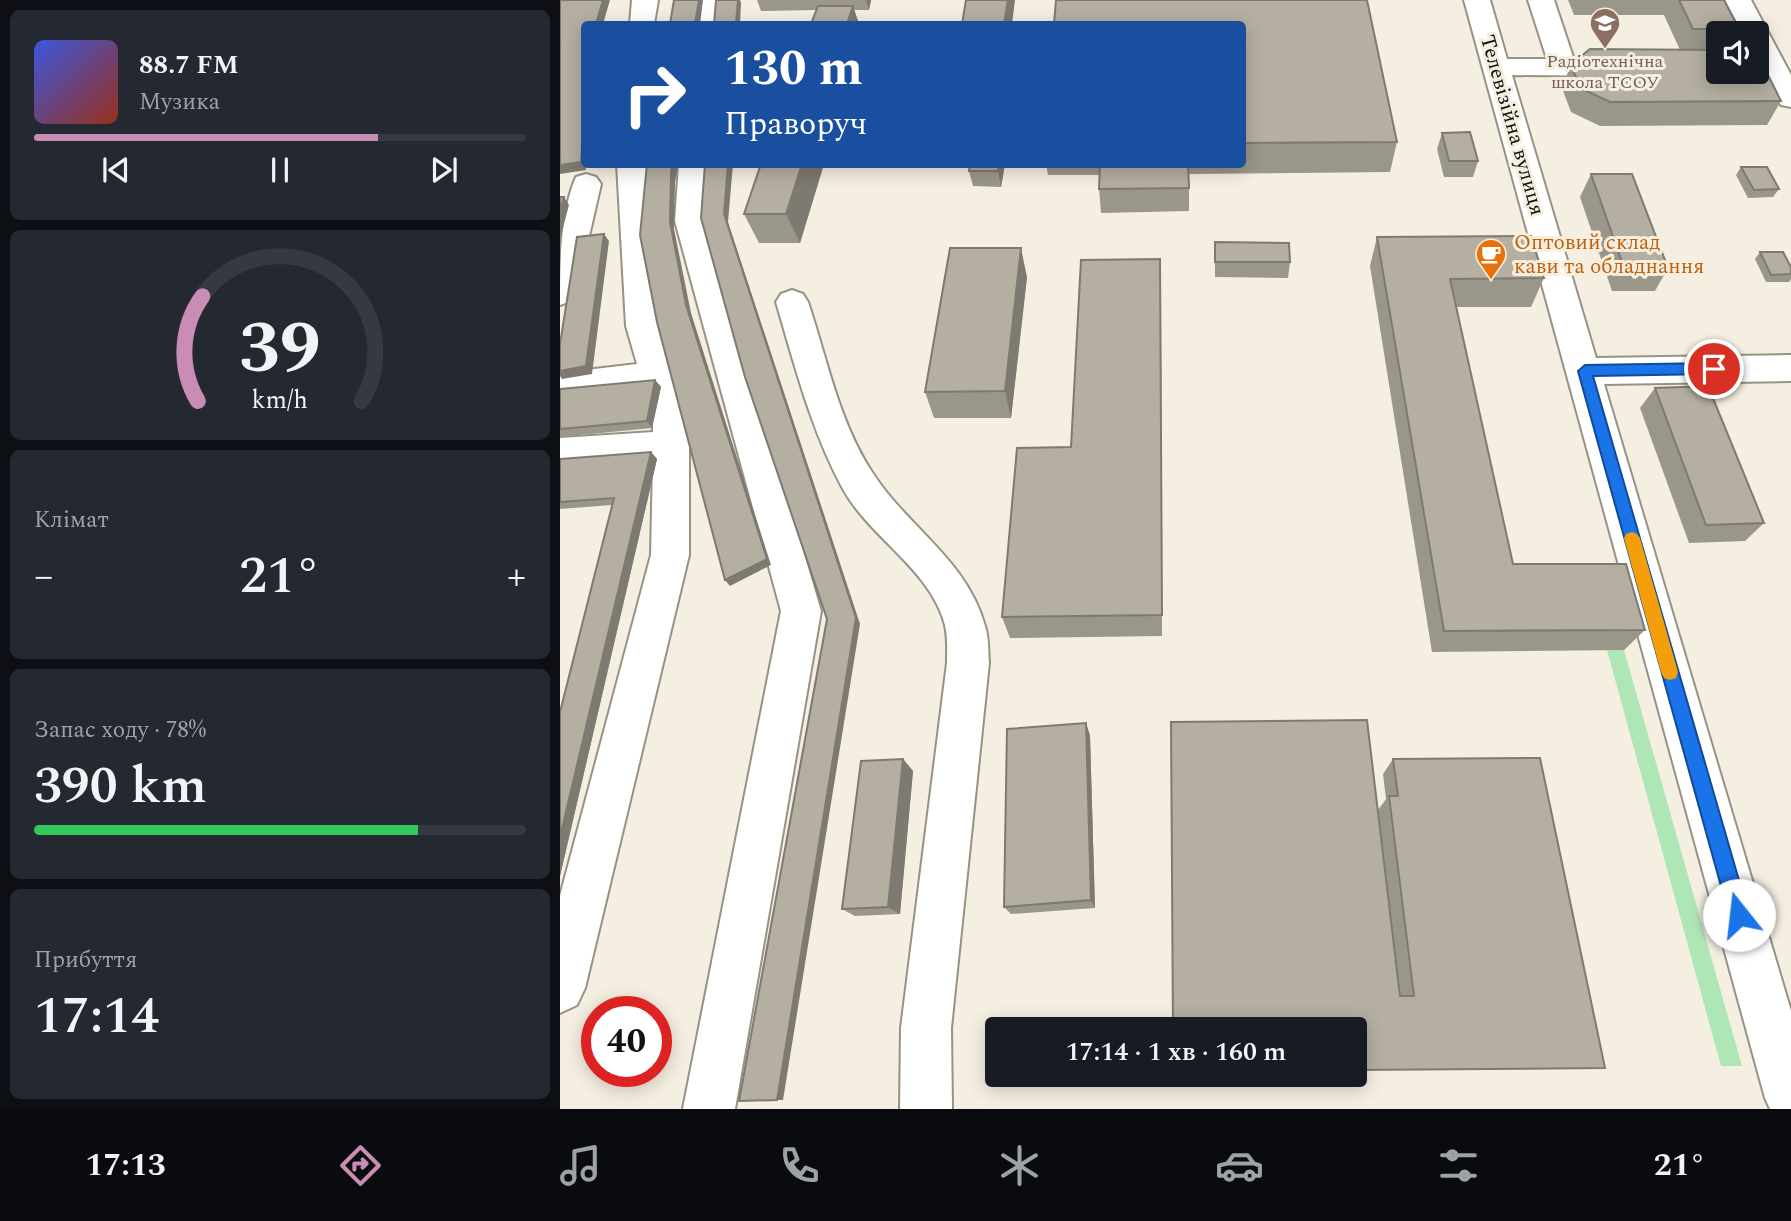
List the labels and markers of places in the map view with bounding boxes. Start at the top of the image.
school or university icon: Радіотехнічна школа ТСОУ [1588,6,1622,50]
place label: Радіотехнічна школа ТСОУ [1547,48,1664,96]
place label: Оптовий склад кави та обладнання [1514,227,1704,283]
cafe icon: Оптовий склад кави та обладнання [1474,237,1508,281]
pin [1684,339,1744,399]

